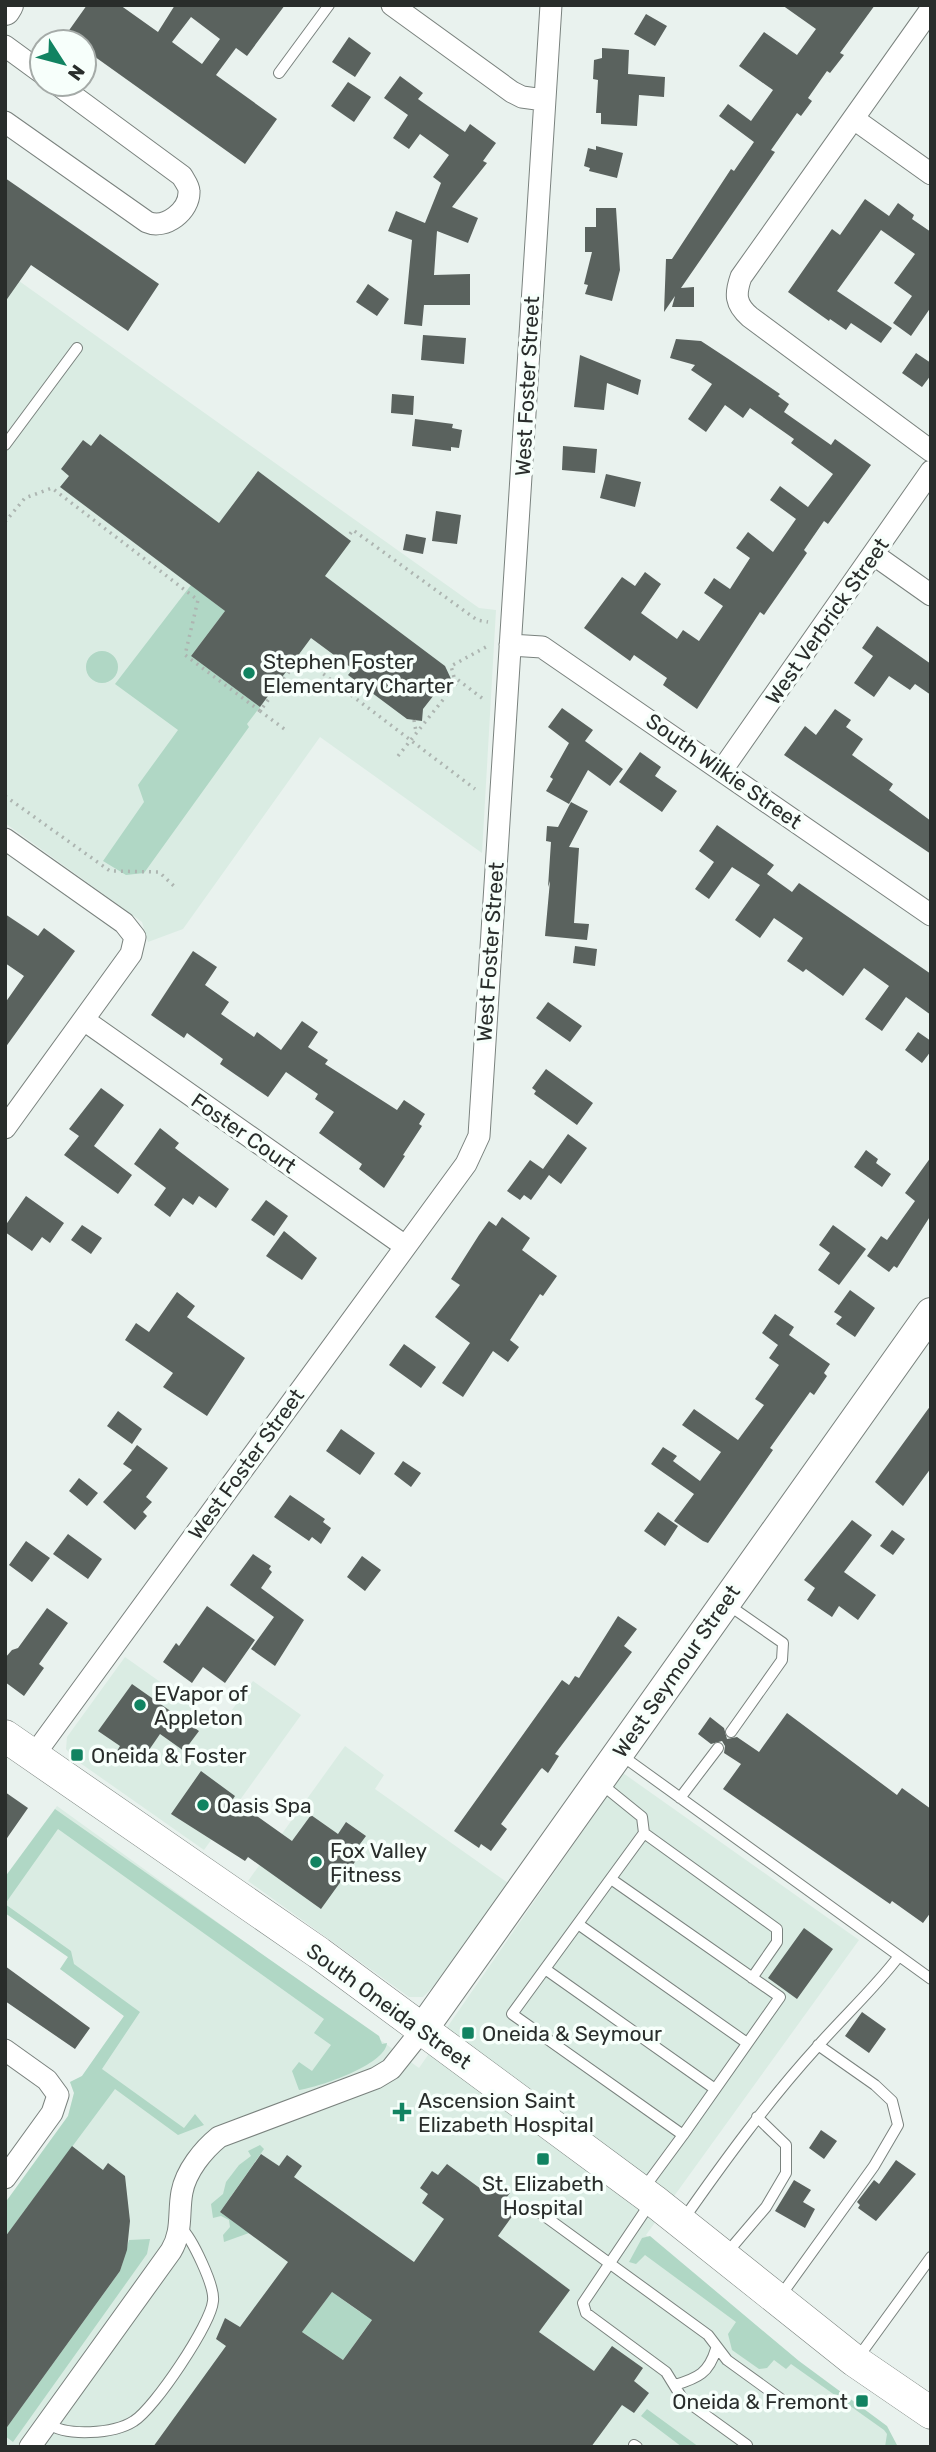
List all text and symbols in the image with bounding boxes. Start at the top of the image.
north arrow [28,28,98,98]
text: N [63,60,90,85]
street label: West Foster Street [510,295,544,477]
street label: West Verbrick Street [760,533,894,709]
place label: Stephen Foster Elementary Charter [263,649,454,698]
marker: Stephen Foster Elementary Charter [241,665,257,681]
street label: South Wilkie Street [641,708,807,834]
street label: West Foster Street [471,861,509,1043]
street label: Foster Court [187,1088,301,1178]
street label: West Foster Street [183,1384,309,1544]
street label: West Seymour Street [607,1580,745,1762]
place label: EVapor of Appleton [154,1681,248,1730]
marker: EVapor of Appleton [132,1697,148,1713]
place label: Oneida & Foster [91,1743,246,1768]
marker: Oneida & Foster [69,1747,85,1763]
place label: Oasis Spa [217,1793,312,1818]
marker: Oasis Spa [195,1797,211,1813]
place label: Fox Valley Fitness [330,1838,427,1887]
marker: Fox Valley Fitness [308,1854,324,1870]
street label: South Oneida Street [302,1938,476,2074]
place label: Oneida & Seymour [482,2021,662,2046]
marker: Oneida & Seymour [460,2025,476,2041]
place label: Ascension Saint Elizabeth Hospital [418,2088,594,2137]
marker: Ascension Saint Elizabeth Hospital [392,2102,412,2122]
marker: St. Elizabeth Hospital [535,2151,551,2167]
place label: St. Elizabeth Hospital [482,2171,604,2220]
place label: Oneida & Fremont [672,2389,848,2414]
marker: Oneida & Fremont [854,2393,870,2409]

